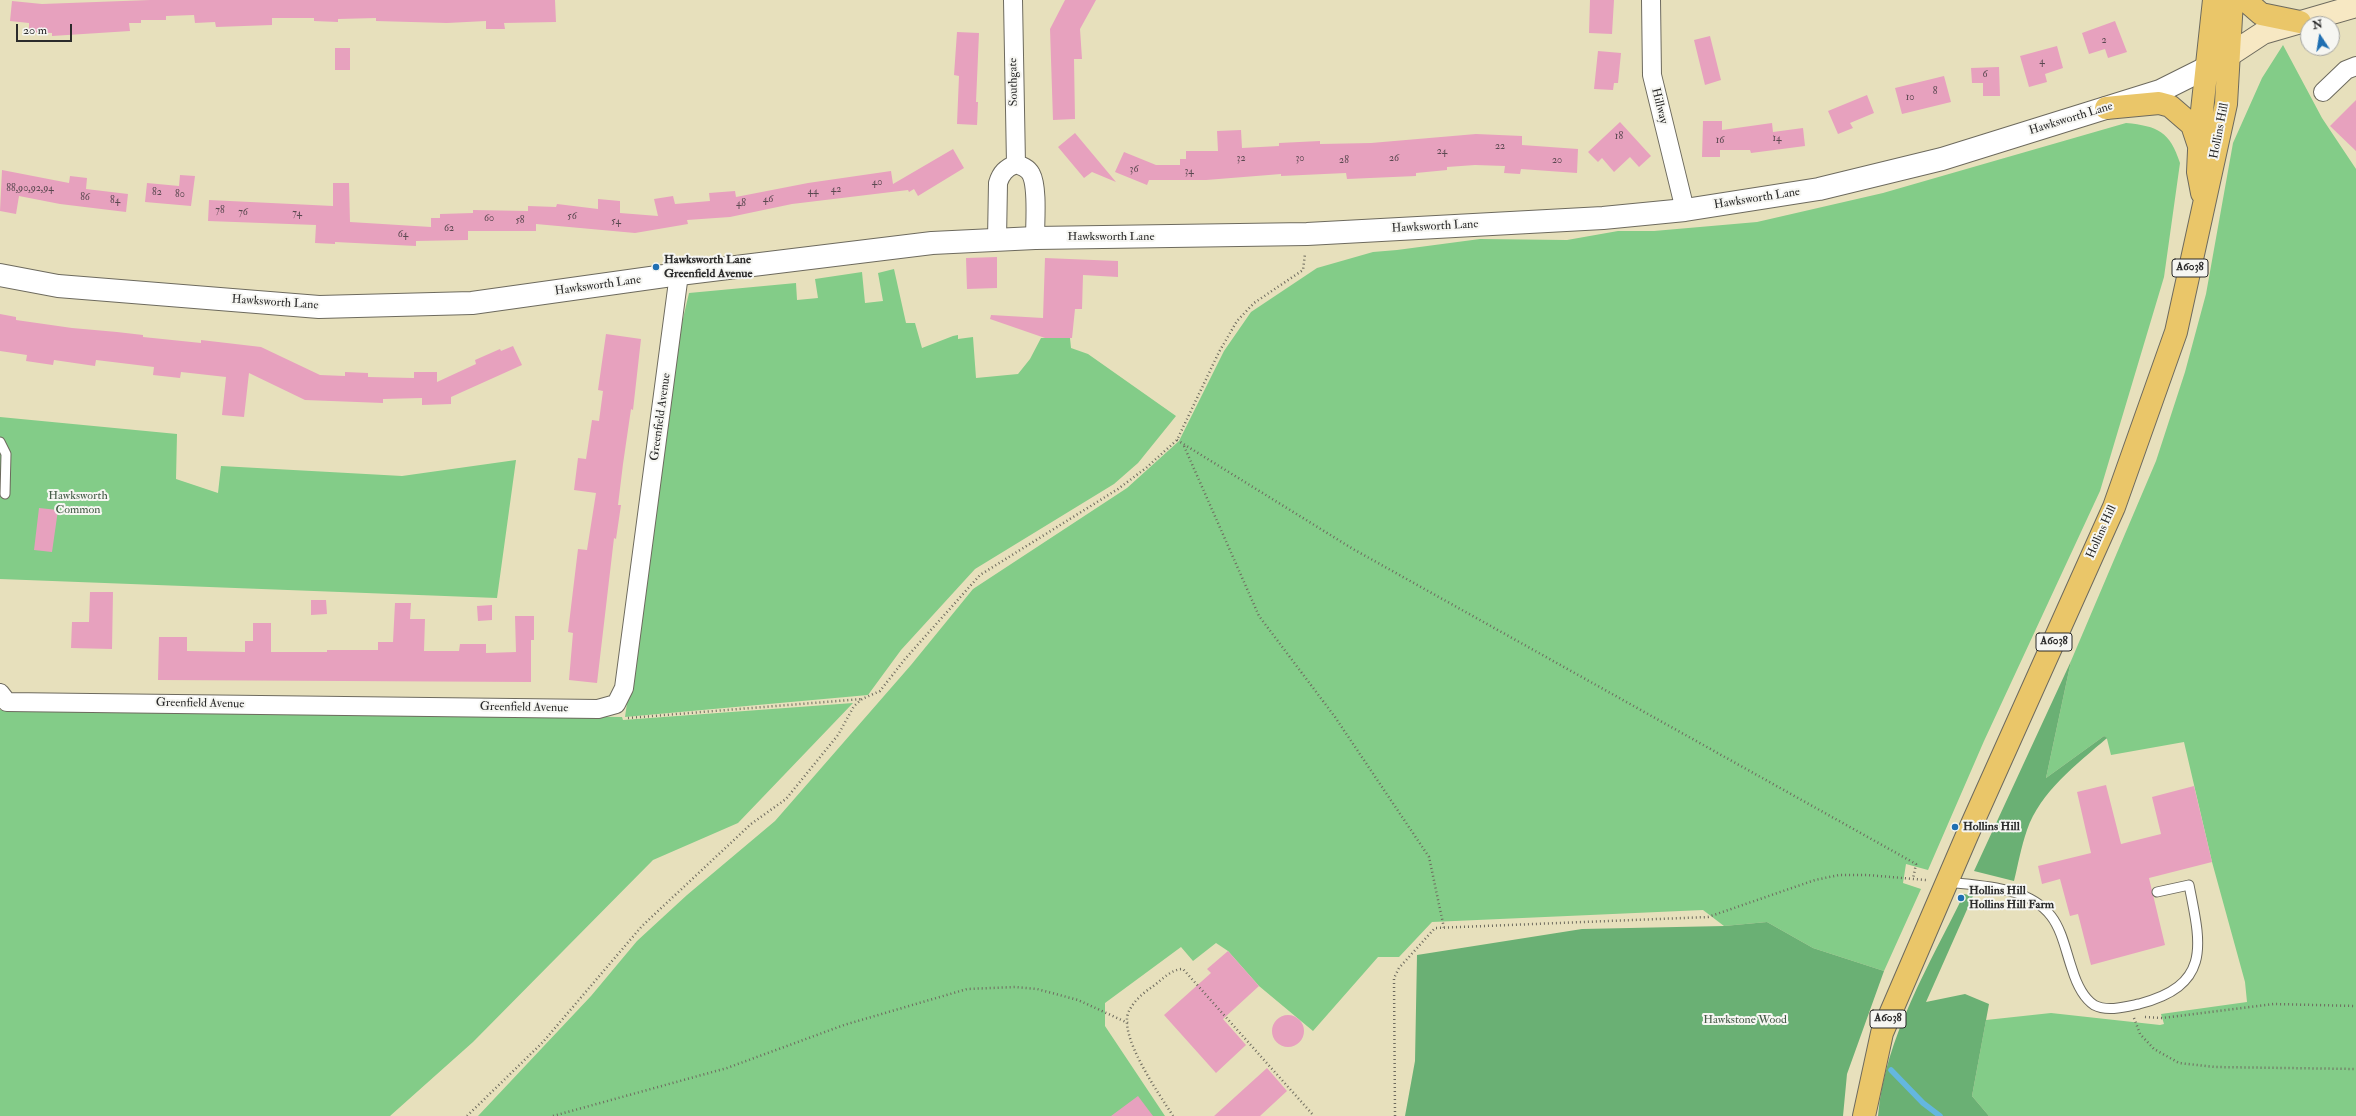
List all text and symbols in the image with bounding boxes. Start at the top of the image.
scale bar [18,16,74,42]
north arrow [2300,16,2340,56]
text: N [2311,17,2324,32]
text: 20 m [23,23,47,38]
house number: 2 [2101,35,2107,47]
house number: 4 [2039,56,2045,68]
street label: Southgate [1006,58,1022,106]
house number: 6 [1982,69,1988,81]
house number: 8 [1933,86,1937,98]
street label: Hillway [1648,87,1670,125]
house number: 10 [1906,92,1914,104]
street label: Hawksworth Lane [2027,99,2115,139]
street label: Hollins Hill [2208,102,2232,160]
house number: 18 [1615,131,1623,143]
house number: 14 [1773,133,1781,145]
house number: 16 [1716,135,1724,147]
house number: 22 [1495,141,1505,153]
house number: 24 [1437,146,1447,158]
house number: 32 [1237,153,1245,165]
house number: 30 [1296,153,1304,165]
house number: 26 [1389,153,1399,165]
house number: 28 [1339,155,1349,167]
house number: 20 [1552,155,1562,167]
house number: 36 [1130,164,1138,176]
house number: 34 [1184,166,1194,178]
house number: 40 [872,177,882,189]
house number: 88,90,92,94 [6,183,54,195]
house number: 42 [831,184,841,196]
street label: Hawksworth Lane [1713,185,1801,213]
house number: 44 [808,186,818,198]
house number: 82 [152,187,162,199]
house number: 80 [175,189,185,201]
house number: 86 [80,192,90,204]
house number: 46 [763,194,773,206]
house number: 84 [110,195,120,207]
house number: 48 [736,198,746,210]
house number: 78 [215,205,225,217]
house number: 76 [238,207,248,219]
house number: 74 [292,208,302,220]
house number: 56 [567,211,577,223]
house number: 60 [484,213,494,225]
house number: 58 [515,215,525,227]
house number: 54 [611,216,621,228]
street label: Hawksworth Lane [1391,218,1479,236]
house number: 62 [444,223,454,235]
house number: 64 [398,229,408,241]
street label: Hawksworth Lane [1068,230,1154,244]
place label: Hawksworth Lane Greenfield Avenue [664,253,753,281]
road number: A6038 [2172,259,2208,277]
marker: Hawksworth Lane Greenfield Avenue [651,262,661,272]
street label: Hawksworth Lane [554,273,642,299]
street label: Hawksworth Lane [231,293,319,313]
street label: Greenfield Avenue [648,372,674,462]
park label: Hawksworth Common [48,489,108,517]
street label: Hollins Hill [2084,503,2120,561]
road number: A6038 [2036,633,2072,651]
street label: Greenfield Avenue [156,696,244,712]
street label: Greenfield Avenue [480,700,568,716]
place label: Hollins Hill [1963,820,2020,834]
marker: Hollins Hill [1950,822,1960,832]
place label: Hollins Hill Hollins Hill Farm [1969,884,2054,912]
marker: Hollins Hill Hollins Hill Farm [1956,893,1966,903]
road number: A6038 [1870,1010,1906,1028]
park label: Hawkstone Wood [1703,1013,1787,1027]

